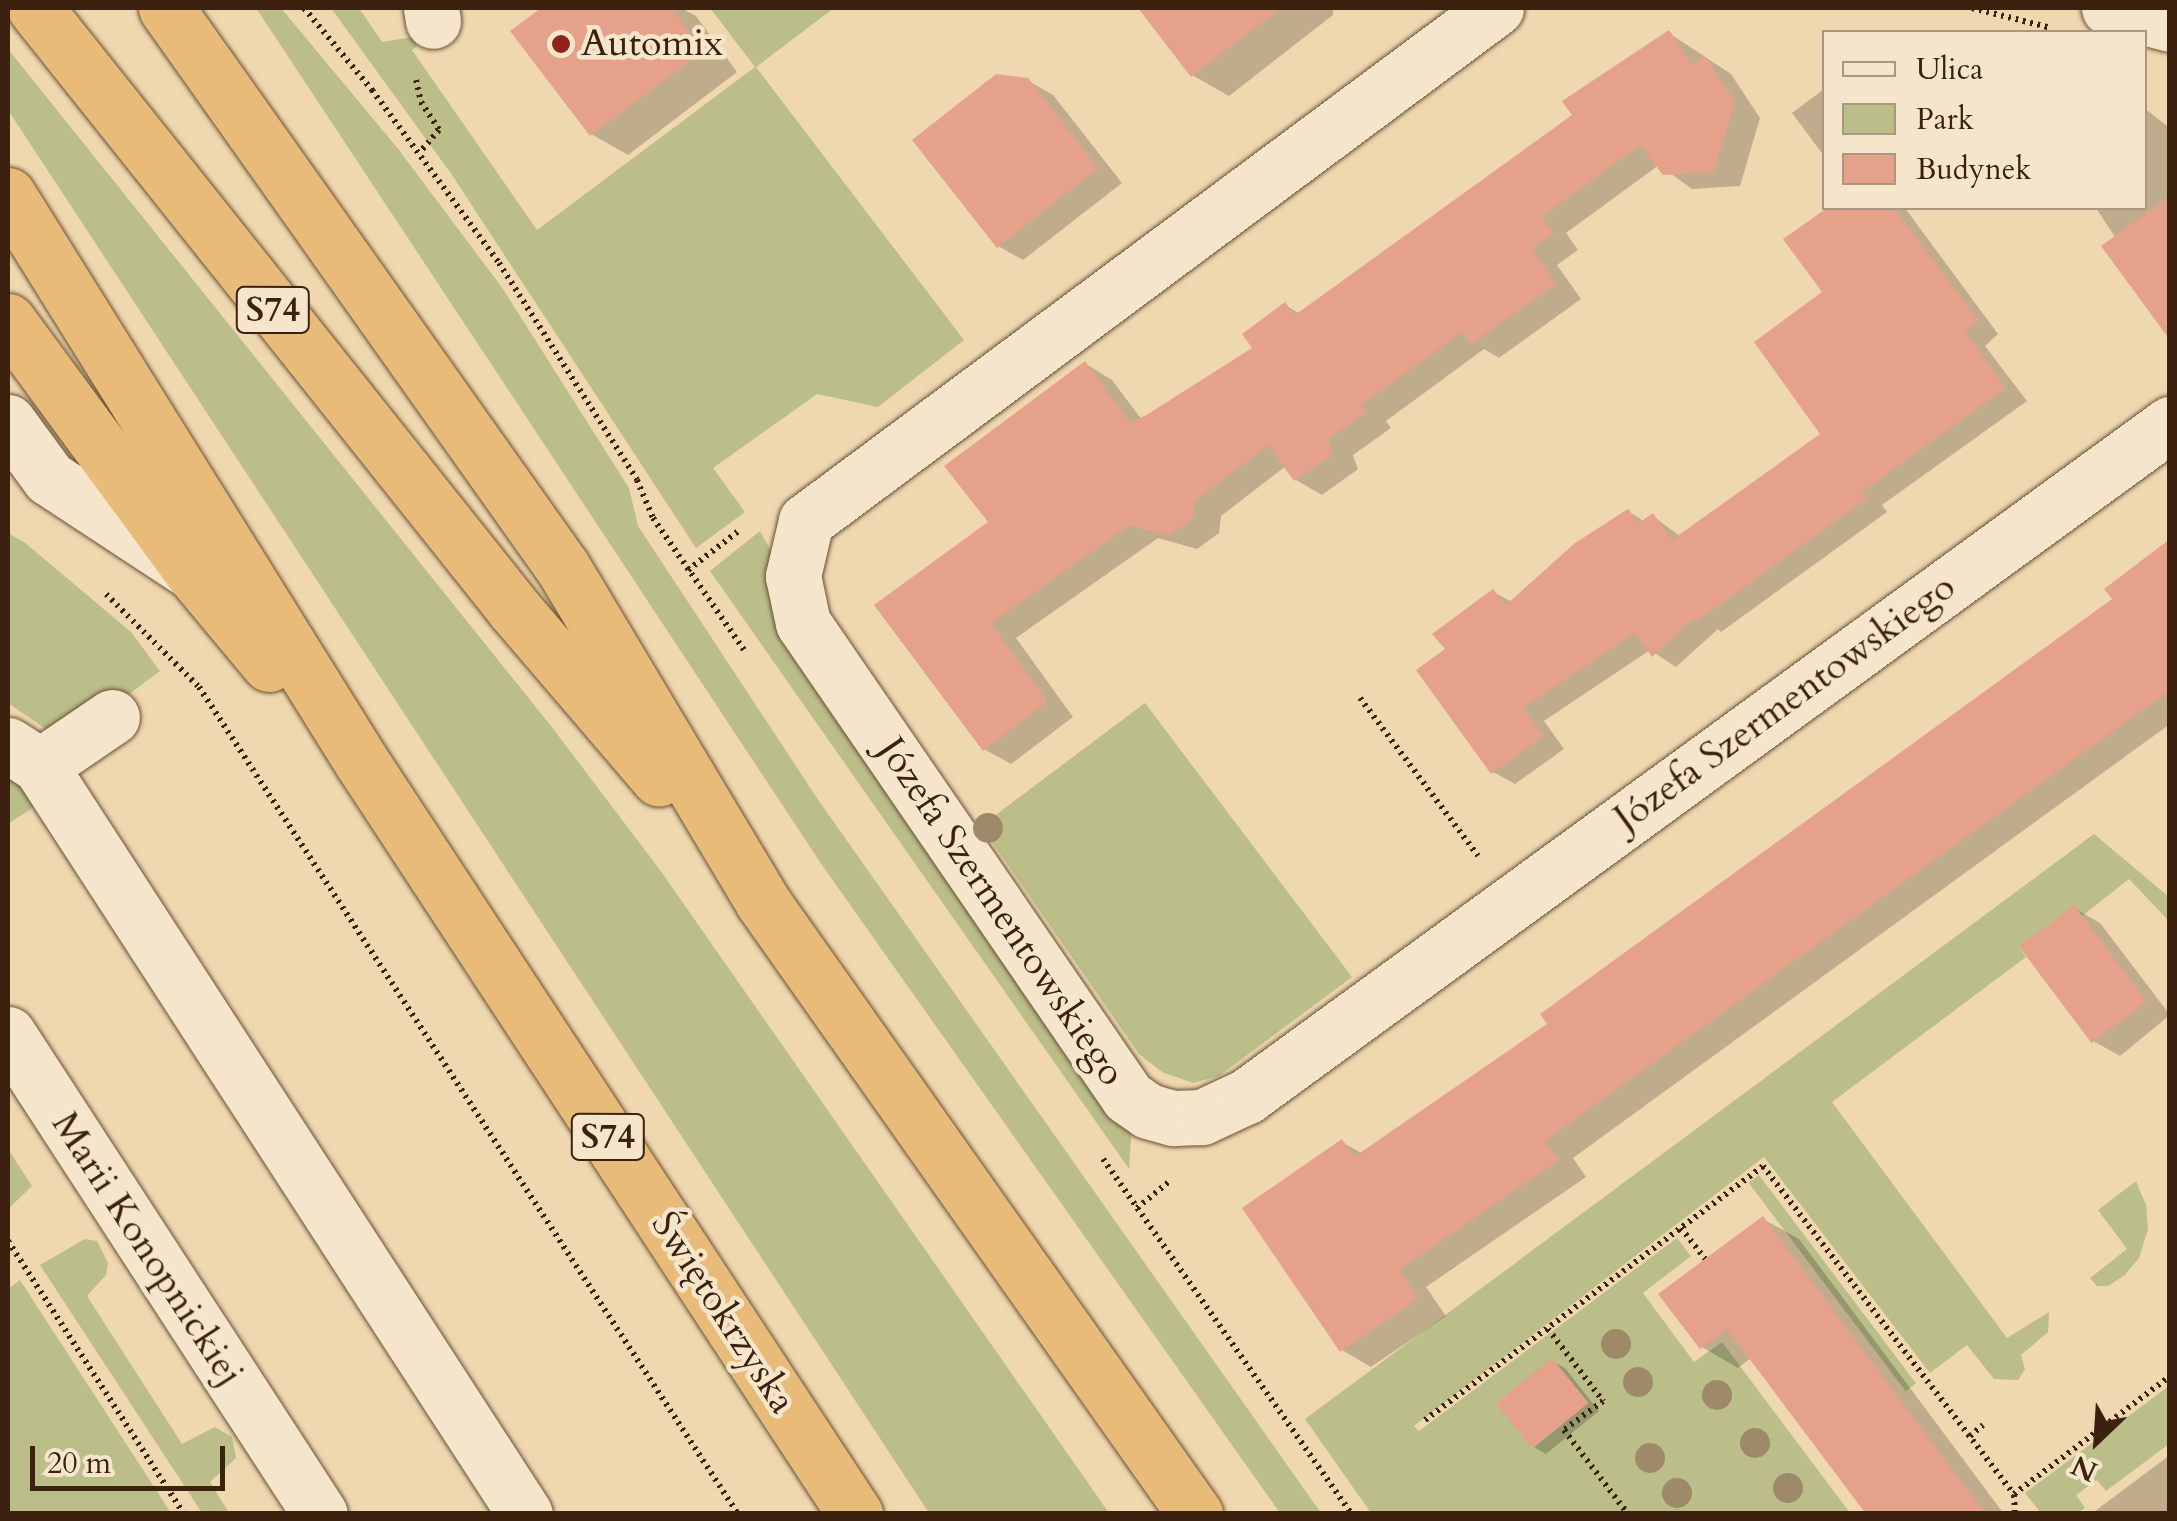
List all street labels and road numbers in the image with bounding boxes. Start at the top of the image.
road number: S74 [236,280,310,340]
street label: Józefa Szermentowskiego [1606,564,1964,842]
street label: Józefa Szermentowskiego [868,729,1134,1095]
street label: Marii Konopnickiej [41,1103,253,1395]
road number: S74 [570,1107,646,1167]
street label: Świętokrzyska [641,1204,805,1422]

